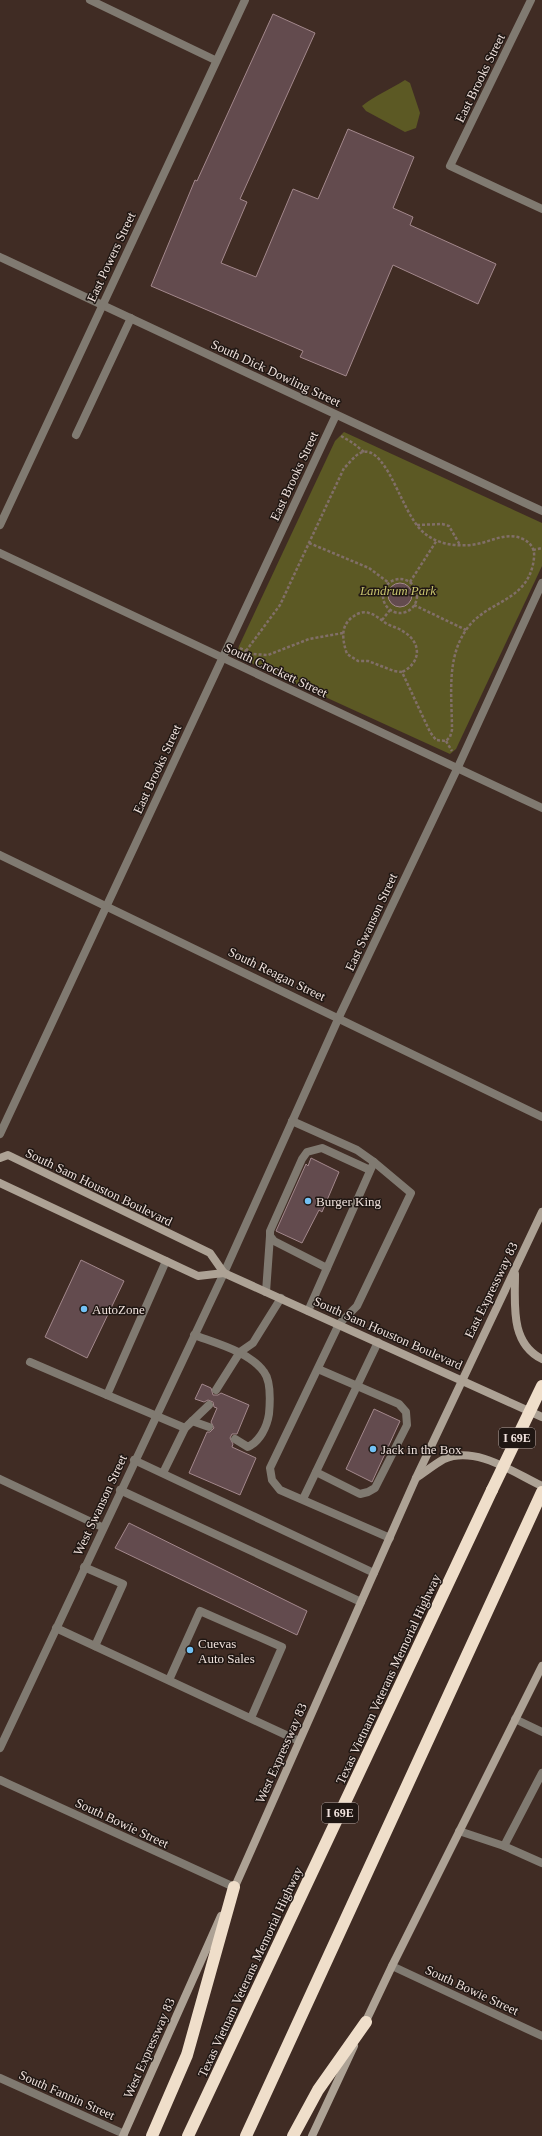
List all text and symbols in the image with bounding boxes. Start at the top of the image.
street label: East Brooks Street [452,31,508,125]
street label: East Powers Street [84,209,139,304]
street label: South Dick Dowling Street [209,336,343,410]
street label: East Brooks Street [267,429,321,523]
park label: Landrum Park [359,583,436,598]
street label: South Crockett Street [222,640,330,701]
street label: East Brooks Street [130,722,184,816]
street label: East Swanson Street [342,870,400,973]
street label: South Reagan Street [226,944,328,1004]
street label: South Sam Houston Boulevard [23,1145,175,1229]
place label: Burger King [316,1194,382,1209]
marker: Burger King [303,1196,313,1206]
street label: East Expressway 83 [461,1240,521,1340]
street label: South Sam Houston Boulevard [311,1293,465,1373]
place label: AutoZone [92,1302,145,1317]
marker: AutoZone [79,1304,89,1314]
road number: I 69E [499,1428,535,1448]
place label: Jack in the Box [381,1442,462,1457]
marker: Jack in the Box [368,1444,378,1454]
street label: West Swanson Street [70,1452,130,1558]
street label: Texas Vietnam Veterans Memorial Highway [333,1571,444,1787]
place label: Cuevas Auto Sales [198,1636,255,1666]
marker: Cuevas Auto Sales [185,1645,195,1655]
street label: West Expressway 83 [252,1701,310,1805]
street label: South Bowie Street [73,1795,171,1851]
road number: I 69E [322,1803,358,1823]
street label: Texas Vietnam Veterans Memorial Highway [195,1864,306,2080]
street label: South Bowie Street [423,1962,521,2018]
street label: West Expressway 83 [120,1996,178,2100]
street label: South Fannin Street [17,2067,118,2123]

